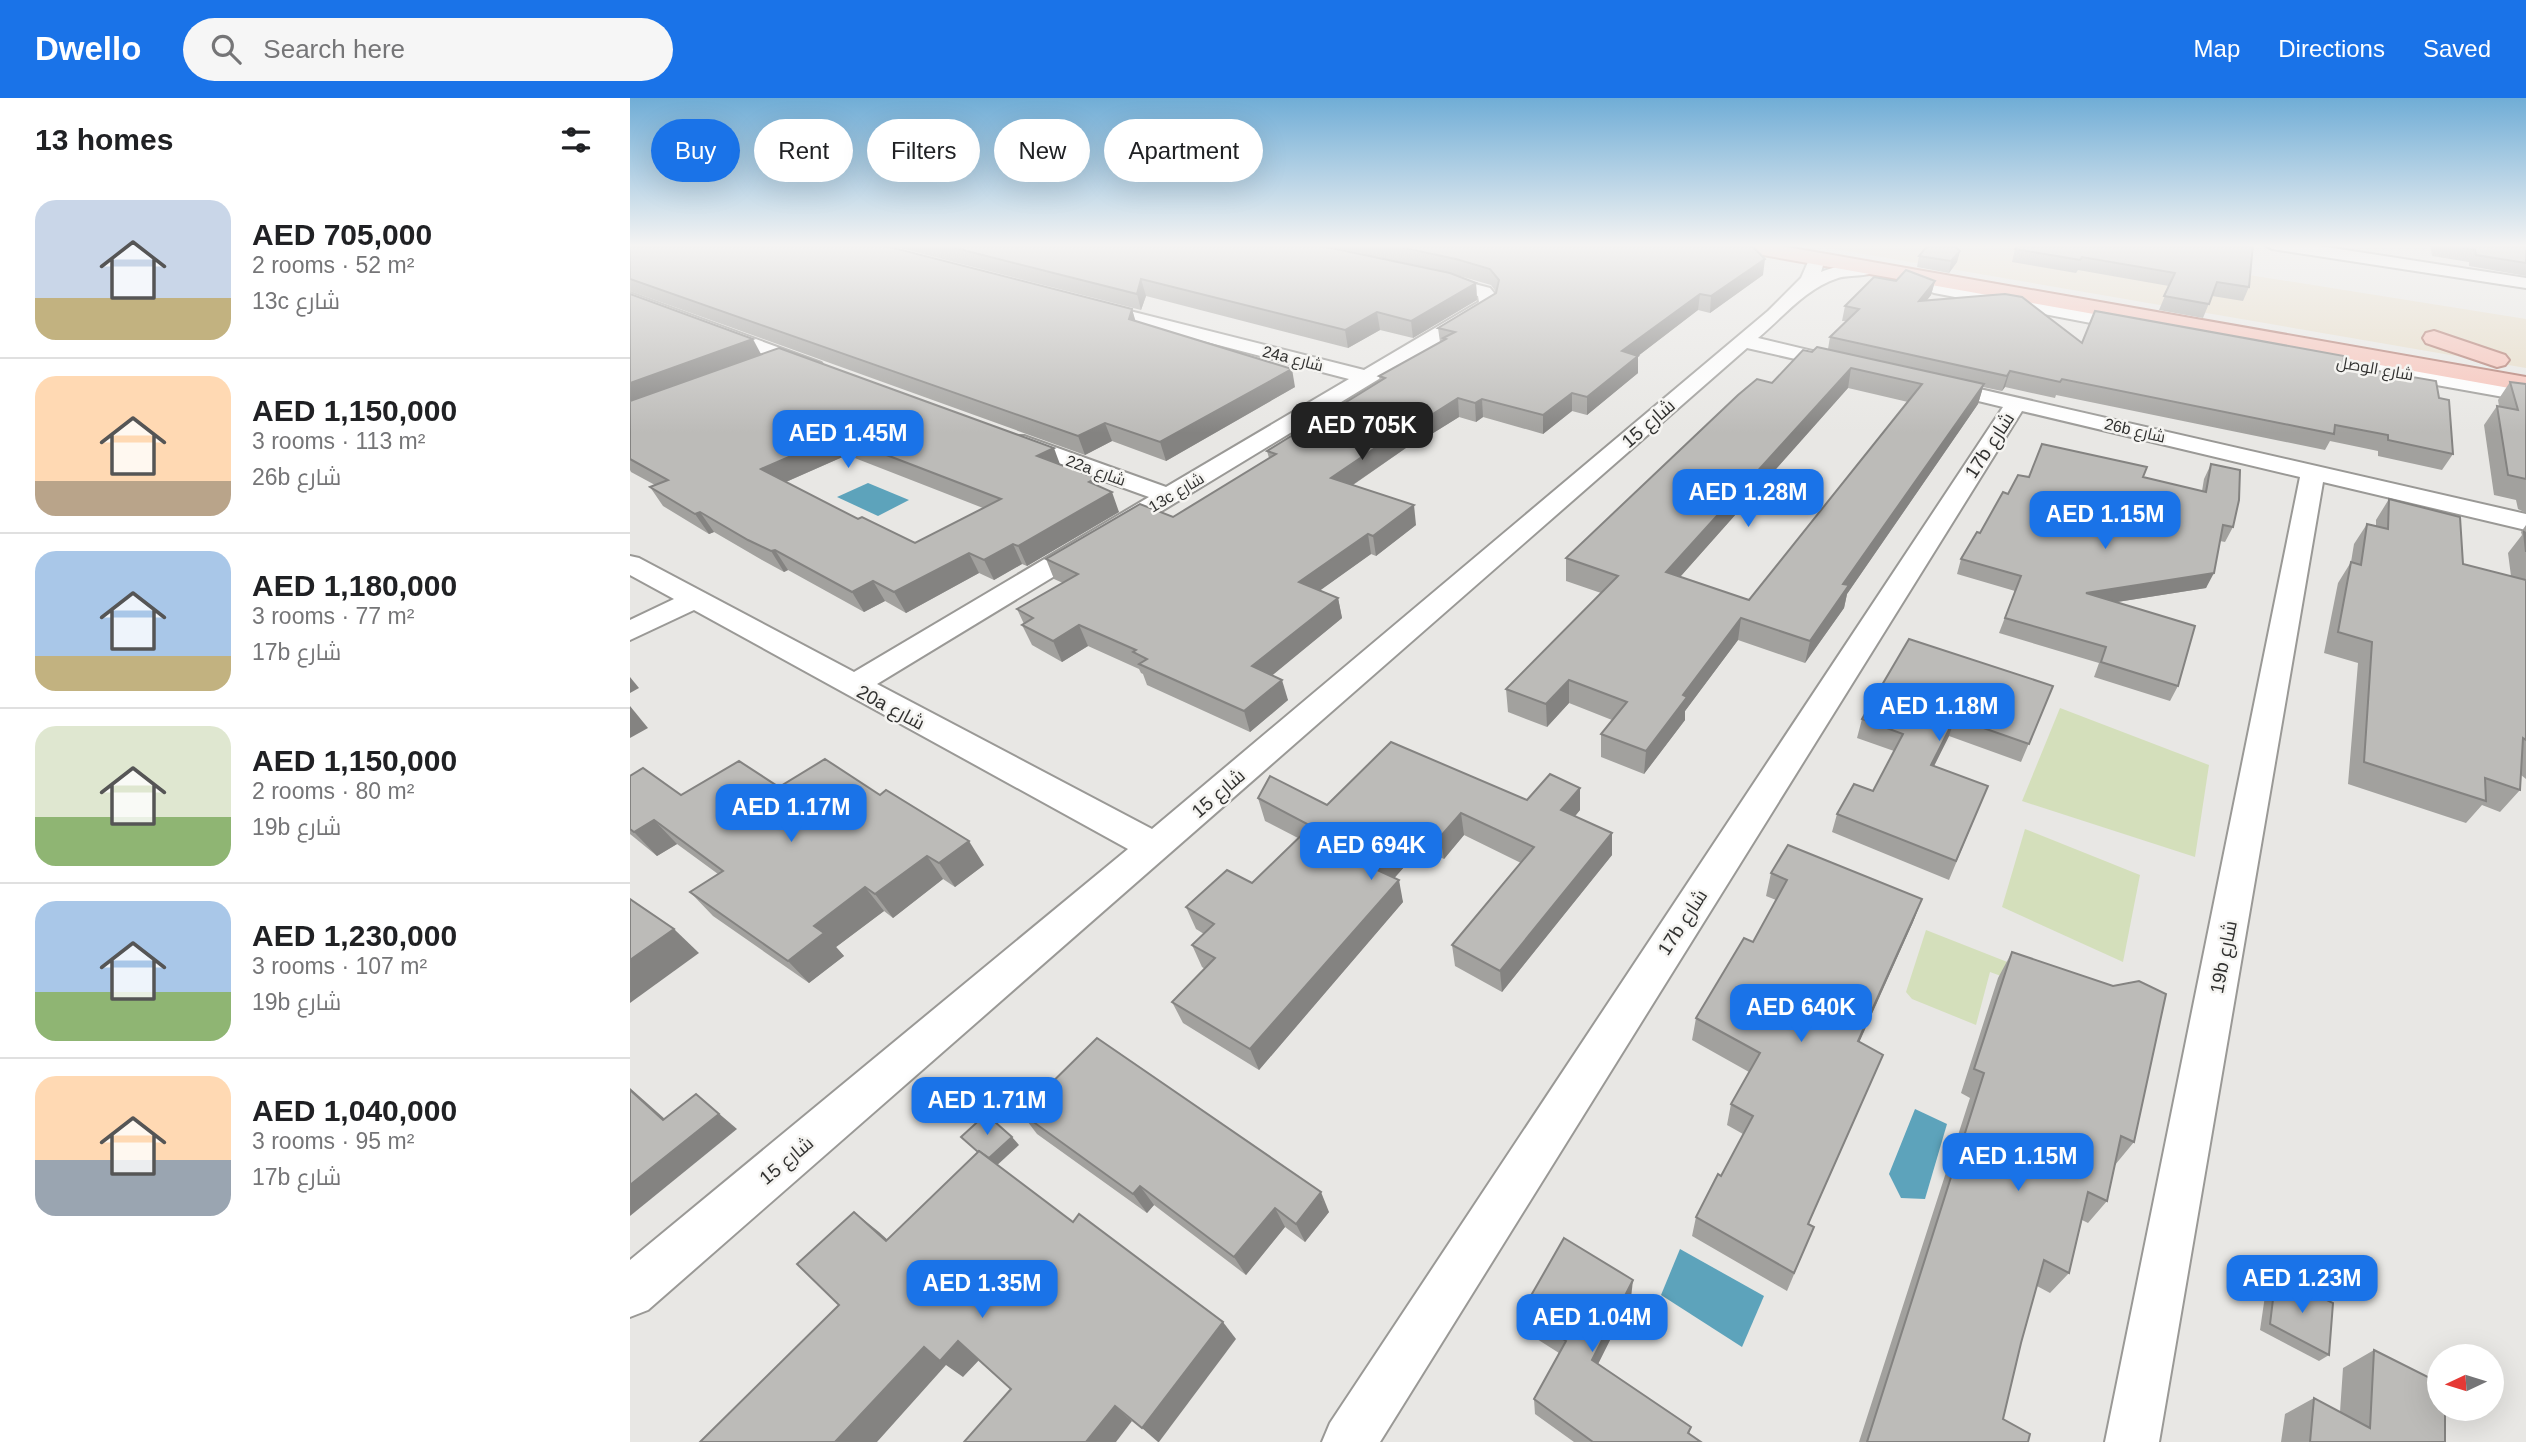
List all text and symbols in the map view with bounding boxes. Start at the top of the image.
search box [183,18,673,81]
text: Dwello [35,30,141,67]
icon: search [207,30,245,68]
text: Search here [263,34,405,64]
text: Map [2194,35,2240,62]
text: Directions [2278,35,2385,62]
text: Saved [2423,35,2491,62]
chip: Buy [651,119,740,182]
chip: Rent [754,119,853,182]
chip: Filters [867,119,980,182]
chip: New [994,119,1090,182]
chip: Apartment [1104,119,1263,182]
icon: filters [557,121,595,159]
text: 13 homes [35,123,173,156]
text: AED 705,000 [252,218,432,251]
icon: home [91,228,175,312]
text: 2 rooms · 52 m² [252,252,414,278]
text: 13c شارع [252,288,340,314]
street label: 24a شارع [1260,343,1325,377]
street label: شارع الوصل [2335,353,2415,387]
text: AED 1,150,000 [252,394,457,427]
street label: شارع 15 [1618,395,1681,454]
pin: AED 705K [1290,402,1434,462]
icon: home [91,404,175,488]
street label: 17b شارع [1961,409,2021,484]
pin: AED 1.45M [768,410,928,470]
text: AED 705K [1307,412,1417,438]
street label: 26b شارع [2102,415,2167,449]
text: AED 1.45M [789,420,907,446]
text: 3 rooms · 113 m² [252,428,425,454]
street label: 22a شارع [1063,452,1128,492]
text: 26b شارع [252,464,341,490]
street label: 13c شارع [1146,469,1208,518]
pin: AED 1.28M [1668,470,1828,529]
text: AED 1.28M [1689,479,1807,505]
pin: AED 1.15M [2025,491,2185,551]
text: AED 1.15M [2046,501,2164,527]
text: AED 1,180,000 [252,569,457,602]
icon: home [91,579,175,663]
text: 3 rooms · 77 m² [252,603,414,629]
text: 17b شارع [252,639,341,665]
street label: 20a شارع [852,681,928,737]
pin: AED 1.18M [1859,684,2019,743]
text: AED 1.18M [1880,693,1998,719]
text: AED 1,150,000 [252,744,457,777]
icon: home [91,754,175,838]
street label: شارع 15 [1188,765,1251,824]
text: 2 rooms · 80 m² [252,778,414,804]
pin: AED 1.17M [711,784,871,844]
text: AED 1.17M [732,794,850,820]
text: 19b شارع [252,814,341,840]
pin: AED 694K [1299,822,1443,882]
text: AED 694K [1316,832,1426,858]
street label: 17b شارع [1654,886,1714,961]
text: AED 1,230,000 [252,919,457,952]
street label: 19b شارع [2206,919,2244,996]
icon: home [91,929,175,1013]
text: 3 rooms · 107 m² [252,953,427,979]
pin: AED 640K [1729,984,1873,1044]
text: 19b شارع [252,989,341,1015]
text: AED 640K [1746,994,1856,1020]
pin: AED 1.71M [907,1077,1067,1137]
text: AED 1.71M [928,1087,1046,1113]
text: AED 1,040,000 [252,1094,457,1127]
icon: home [91,1104,175,1188]
text: 3 rooms · 95 m² [252,1128,414,1154]
street label: شارع 15 [755,1132,819,1191]
pin: AED 1.15M [1938,1134,2098,1193]
text: AED 1.15M [1959,1143,2077,1169]
text: 17b شارع [252,1164,341,1190]
pin: AED 1.23M [2222,1256,2382,1315]
pin: AED 1.35M [902,1260,1062,1320]
text: AED 1.23M [2243,1265,2361,1291]
text: AED 1.35M [923,1270,1041,1296]
pin: AED 1.04M [1512,1294,1672,1354]
text: AED 1.04M [1533,1304,1651,1330]
north arrow [2427,1344,2504,1421]
map controls [2427,1344,2504,1421]

